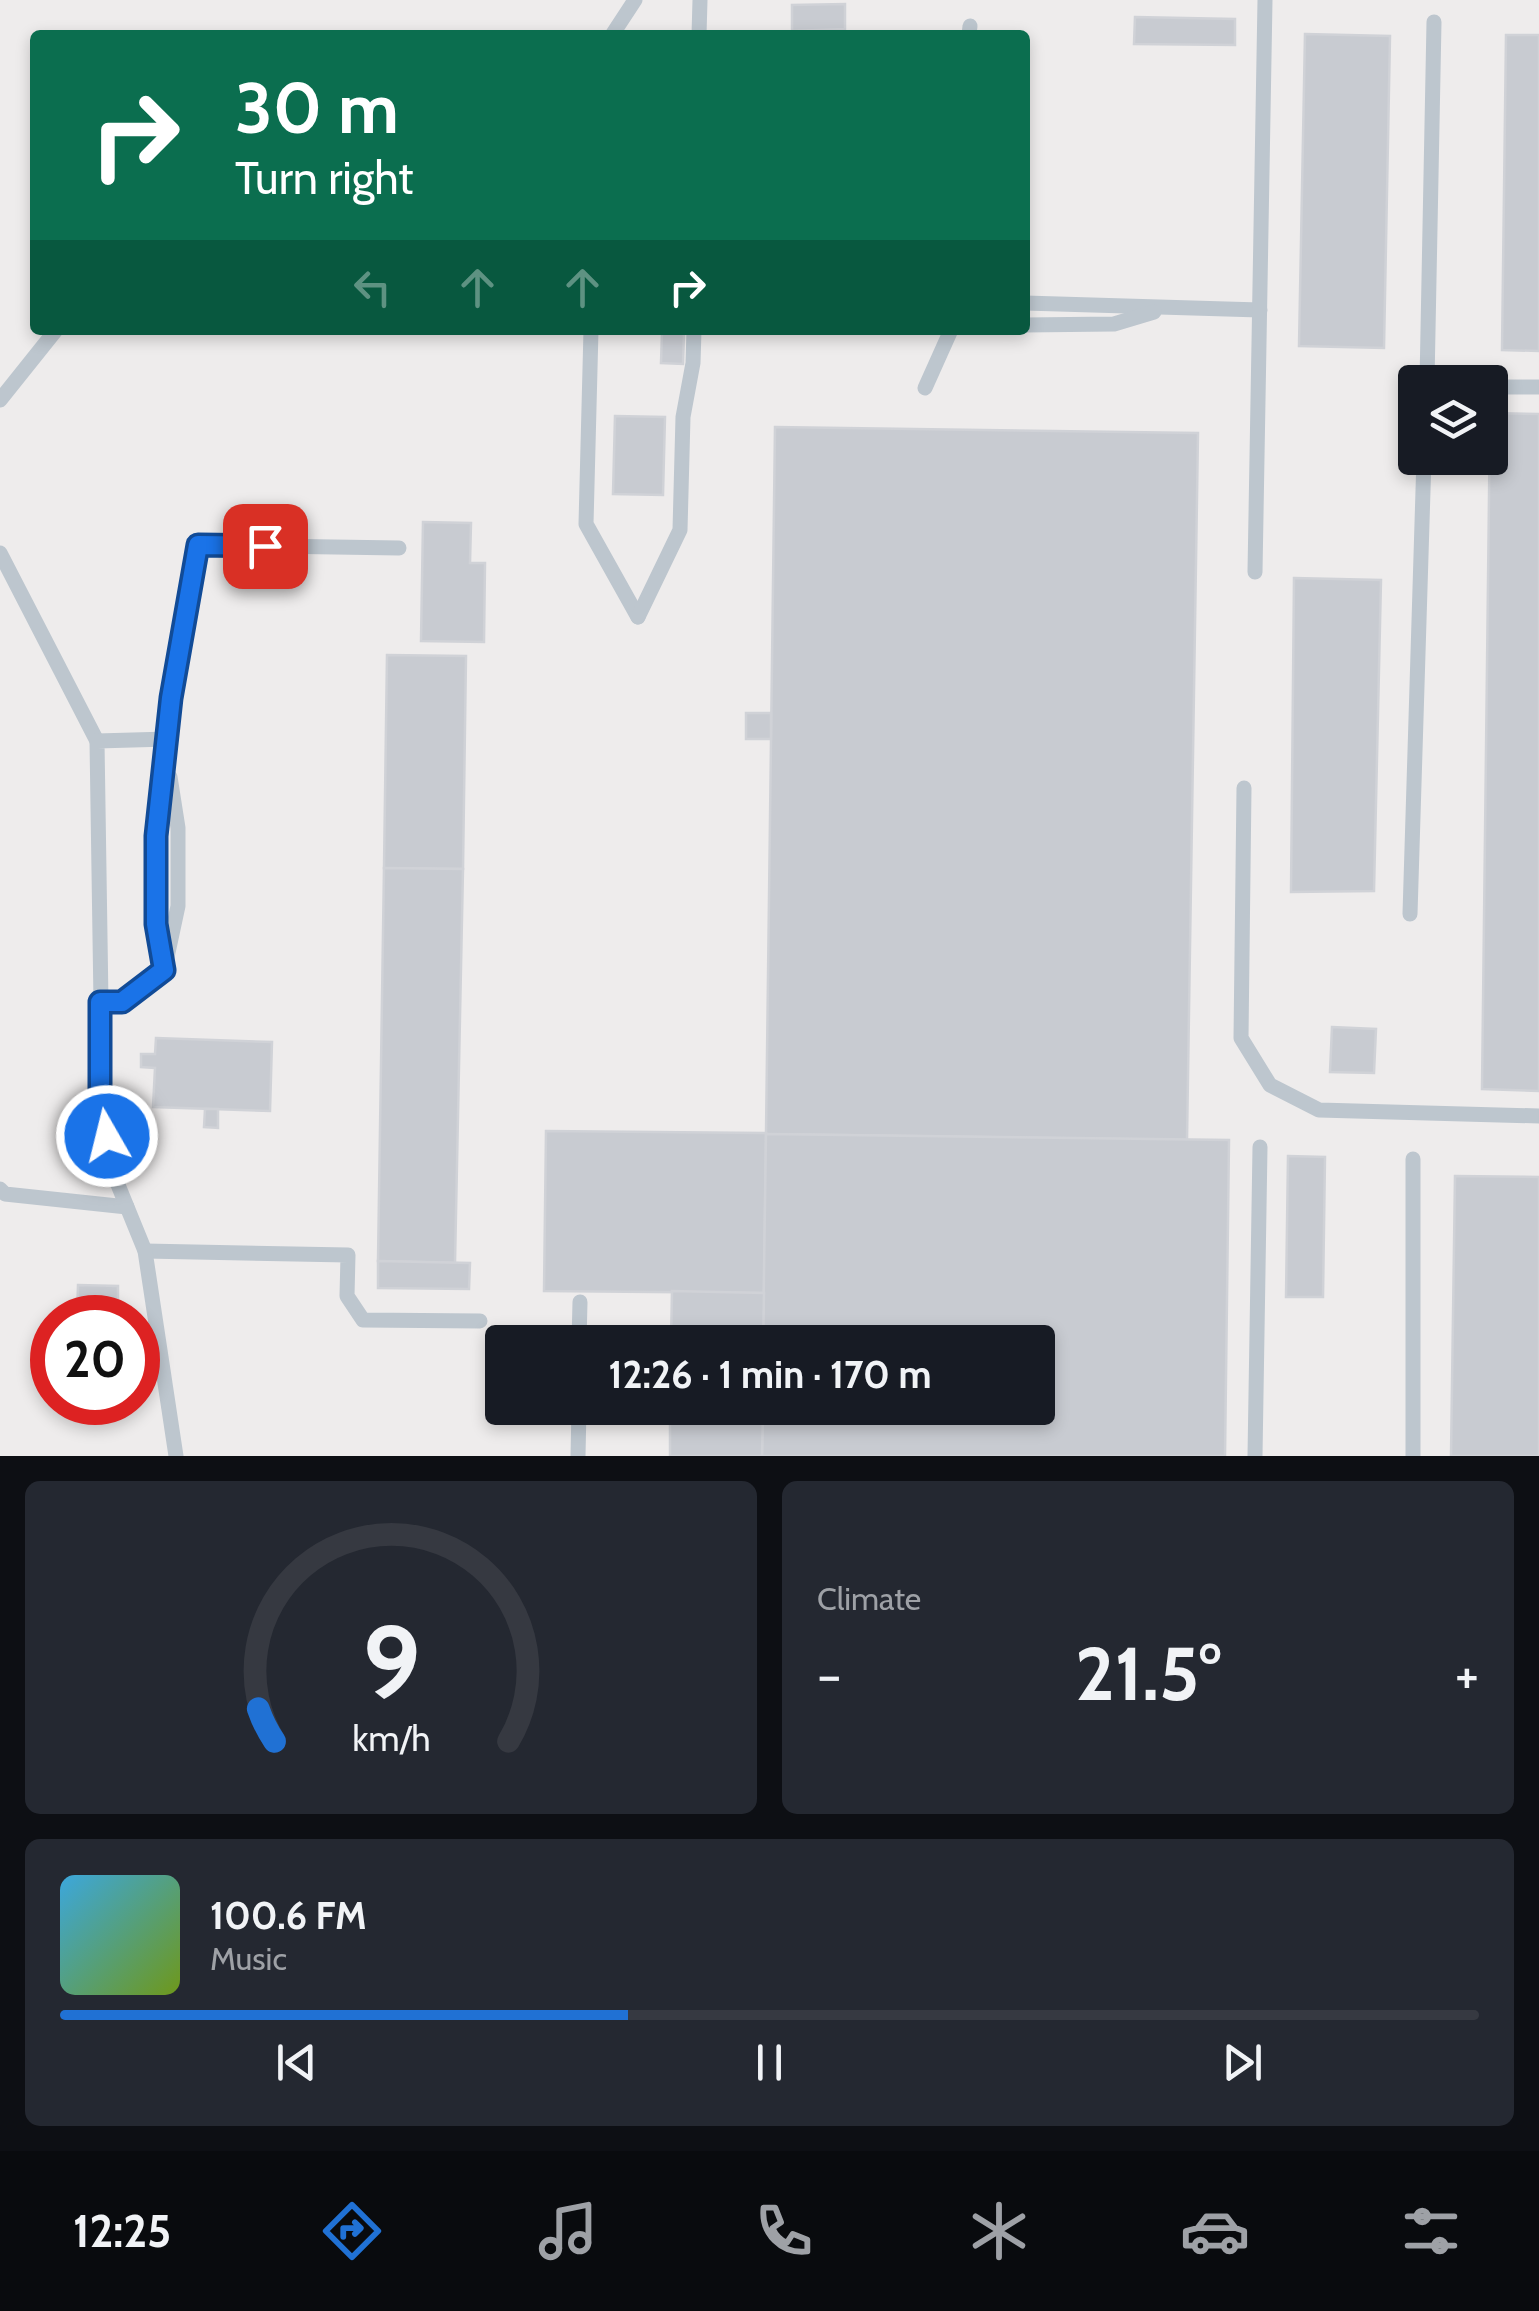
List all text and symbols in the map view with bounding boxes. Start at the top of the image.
text: 30 m [235,65,399,151]
icon: right [70,70,200,200]
text: Turn right [235,151,414,205]
icon: left [345,260,400,315]
icon: ahead [450,260,505,315]
icon: ahead [555,260,610,315]
icon: right [660,260,715,315]
map controls [1398,365,1508,475]
button: layers [1398,365,1508,475]
pin [223,504,308,589]
icon: arrive [238,519,293,574]
position arrow [55,1084,159,1188]
speed limit sign: 20 [30,1295,160,1425]
text: 12:26 · 1 min · 170 m [608,1351,932,1398]
text: Climate [817,1579,921,1618]
text: 9 [362,1599,420,1725]
text: 21.5° [1075,1628,1221,1719]
text: − [817,1641,841,1708]
text: + [1455,1641,1479,1708]
text: km/h [352,1717,430,1760]
text: 100.6 FM [210,1892,367,1939]
text: Music [210,1939,287,1978]
icon: previous [269,2035,324,2090]
icon: pause [742,2035,797,2090]
icon: next [1215,2035,1270,2090]
icon: directions [317,2196,387,2266]
icon: music [533,2196,603,2266]
icon: phone [749,2196,819,2266]
icon: climate [964,2196,1034,2266]
icon: car [1180,2196,1250,2266]
icon: filters [1396,2196,1466,2266]
text: 12:25 [73,2204,171,2258]

